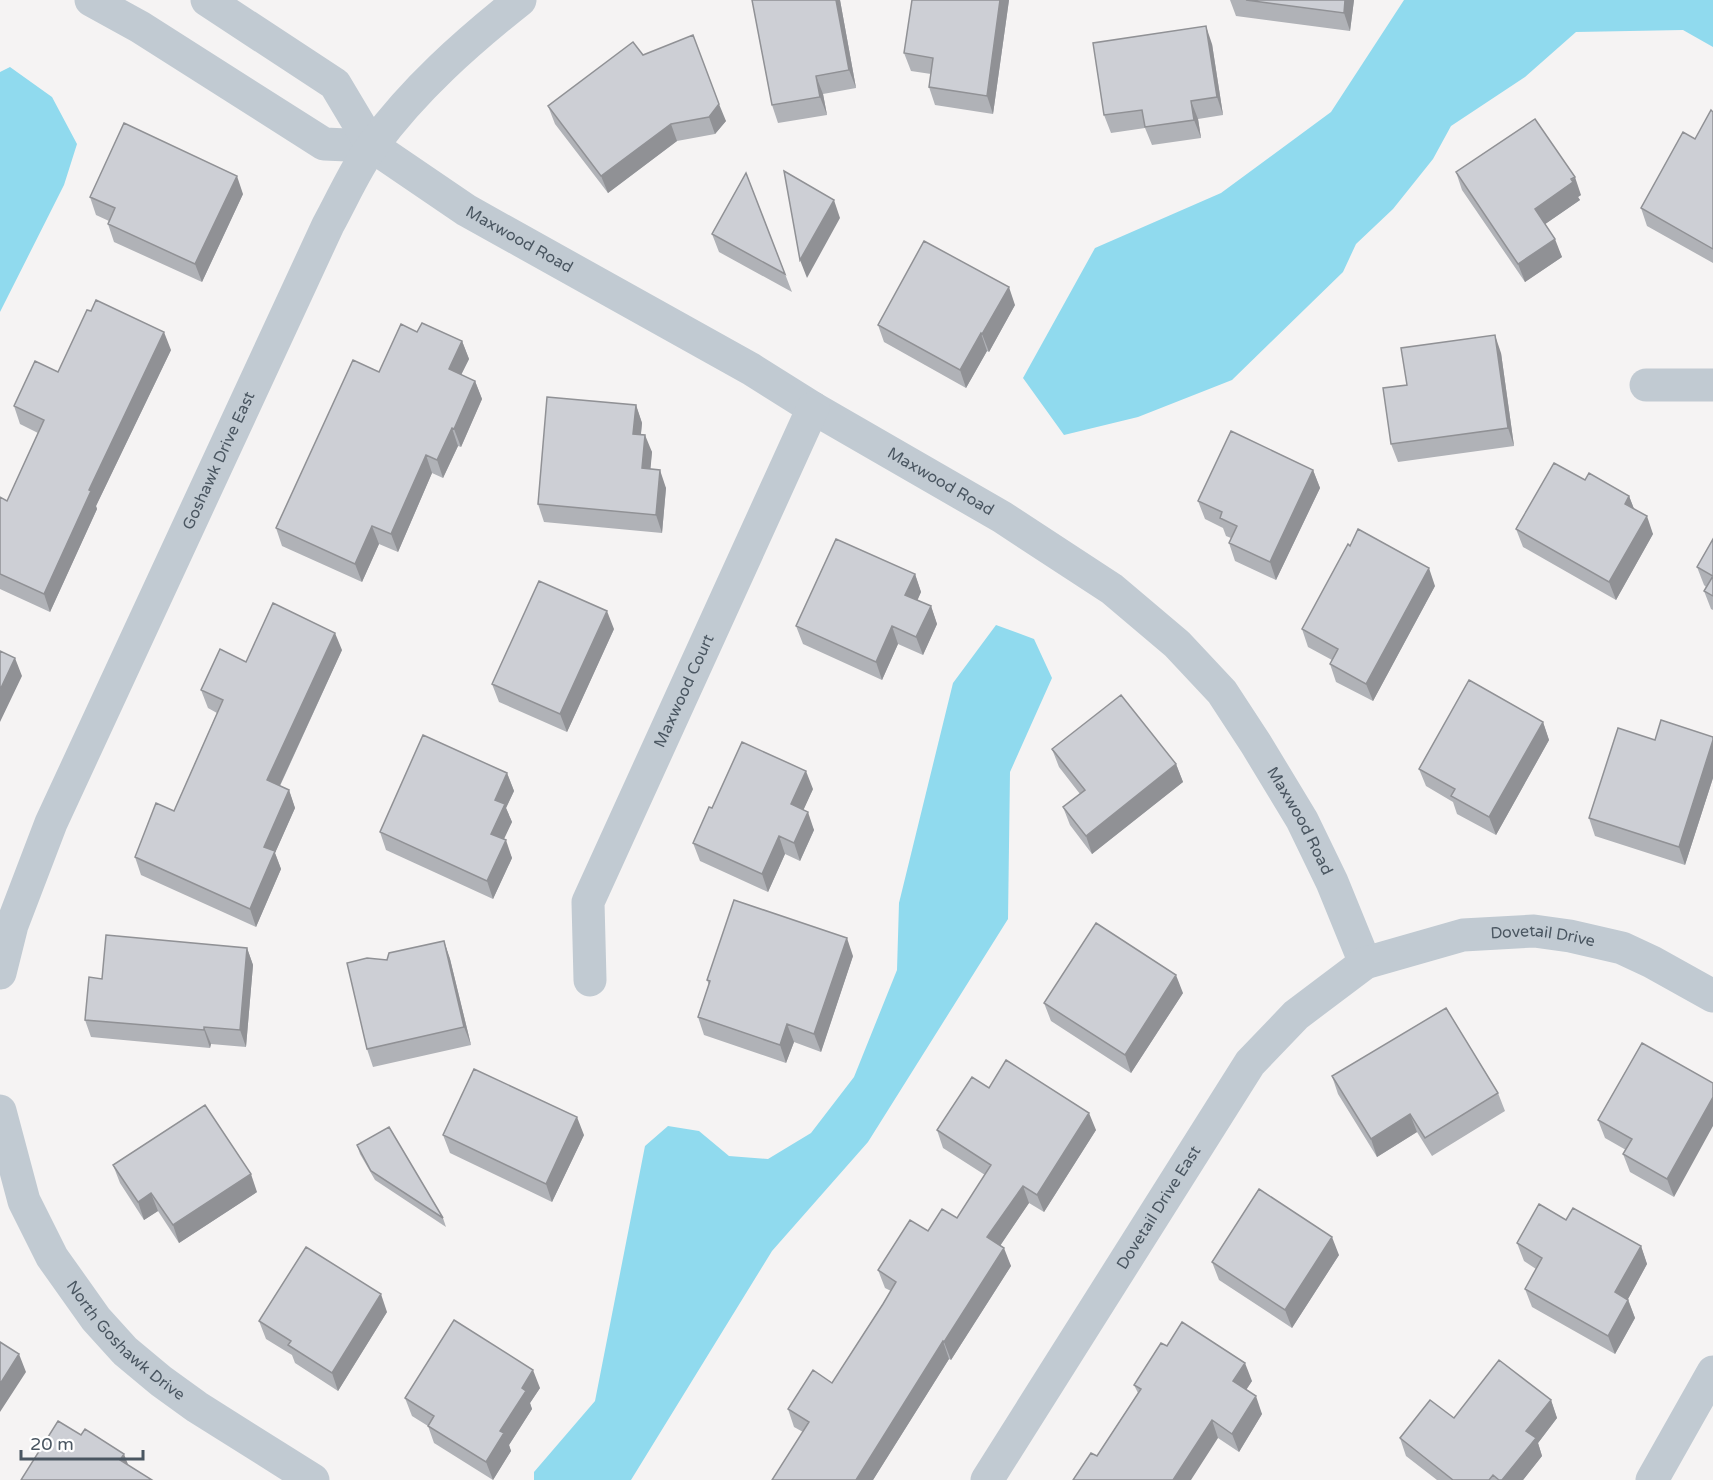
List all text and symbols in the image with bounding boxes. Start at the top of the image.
street label: Maxwood Road [462,202,577,278]
street label: Goshawk Drive East [178,388,259,533]
street label: Maxwood Road [884,443,998,520]
street label: Maxwood Court [650,631,719,751]
street label: Maxwood Road [1262,763,1337,878]
street label: Dovetail Drive [1490,921,1597,951]
street label: Dovetail Drive East [1112,1142,1205,1273]
street label: North Goshawk Drive [62,1277,189,1405]
scale bar [21,1423,142,1461]
text: 20 m [30,1433,74,1455]

